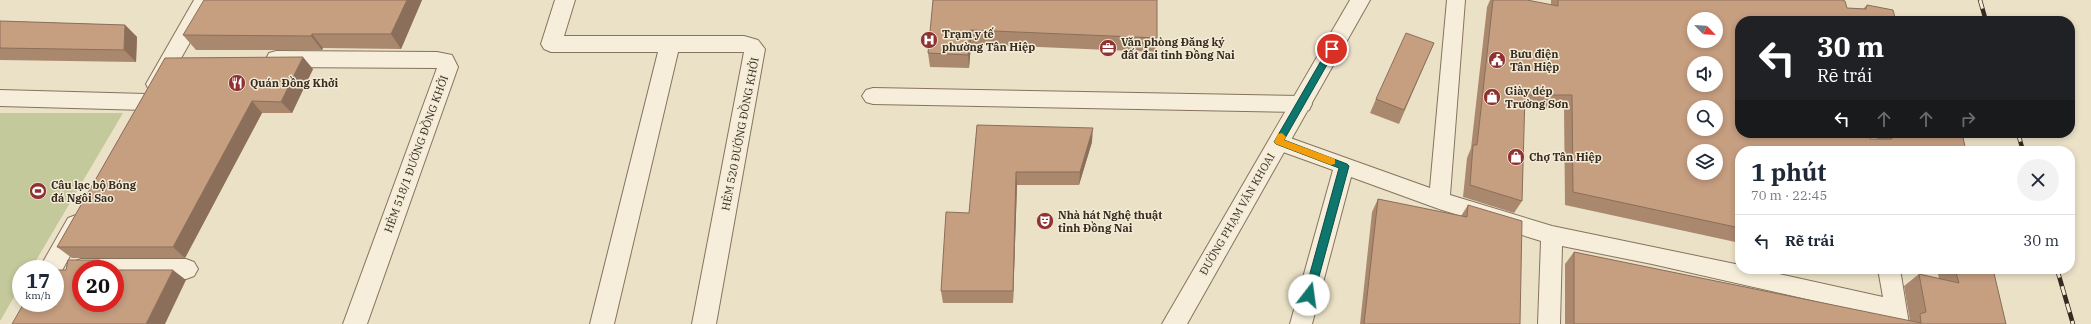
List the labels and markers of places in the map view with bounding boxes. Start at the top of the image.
place label: Trạm y tế phường Tân Hiệp [942,26,1035,54]
hospital icon: Trạm y tế phường Tân Hiệp [919,30,939,50]
pin [1315,32,1349,66]
place label: Văn phòng Đăng ký đất đai tỉnh Đồng Nai [1121,35,1235,62]
office icon: Văn phòng Đăng ký đất đai tỉnh Đồng Nai [1098,38,1118,58]
place label: Bưu điện Tân Hiệp [1510,47,1559,74]
public building icon: Bưu điện Tân Hiệp [1487,50,1507,70]
restaurant icon: Quán Đồng Khởi [227,73,247,93]
place label: Quán Đồng Khởi [250,75,338,90]
place label: Giày dép Trường Sơn [1505,84,1568,111]
shop icon: Giày dép Trường Sơn [1482,87,1502,107]
shop icon: Chợ Tân Hiệp [1506,147,1526,167]
place label: Chợ Tân Hiệp [1529,150,1602,164]
place label: Câu lạc bộ Bóng đá Ngôi Sao [51,178,137,205]
sports icon: Câu lạc bộ Bóng đá Ngôi Sao [28,181,48,201]
place label: Nhà hát Nghệ thuật tỉnh Đồng Nai [1058,208,1162,235]
theatre icon: Nhà hát Nghệ thuật tỉnh Đồng Nai [1035,211,1055,231]

